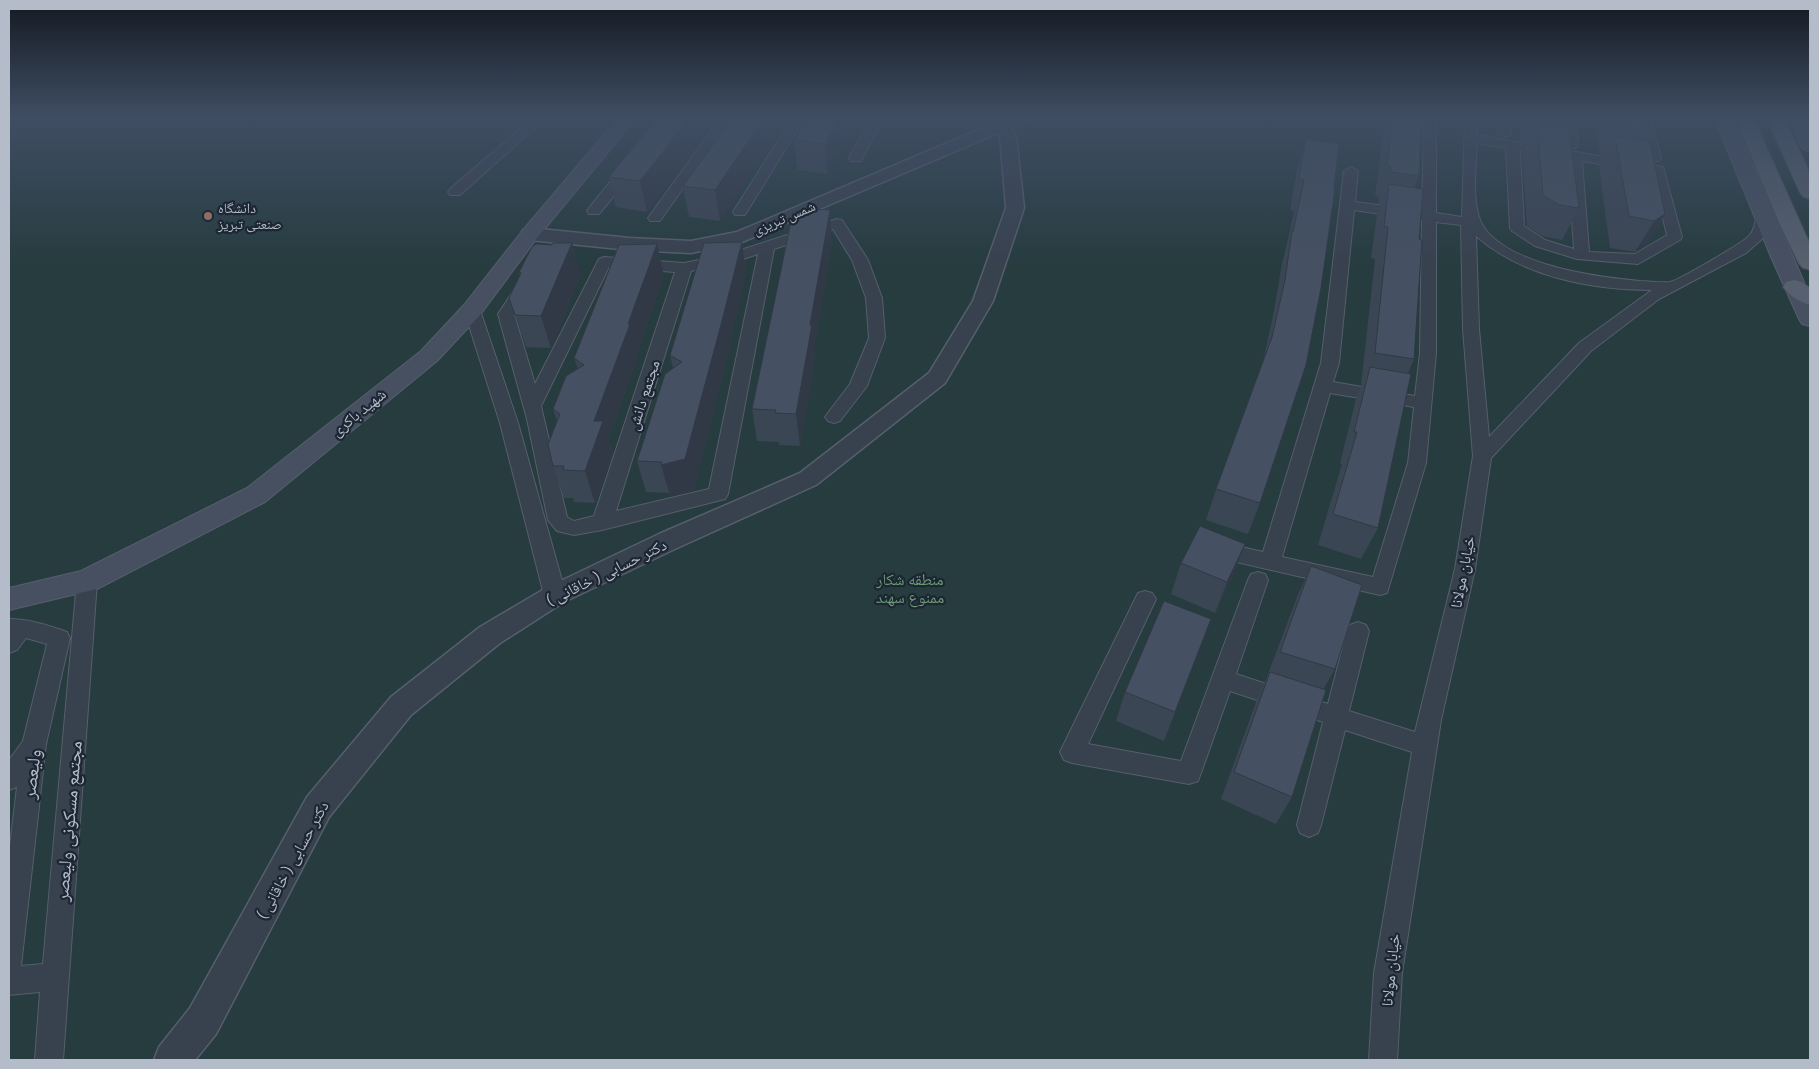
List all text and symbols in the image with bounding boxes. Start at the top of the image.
street label: شمس تبریزی [750,197,818,239]
place label: دانشگاه صنعتی تبریز [217,199,282,233]
marker: دانشگاه صنعتی تبریز [202,210,214,222]
street label: مجتمع دانش [622,357,665,433]
street label: شهید باکری [326,384,390,441]
street label: دکتر حسابی ( خاقانی ) [542,534,670,611]
street label: خیابان مولانا [1445,534,1480,610]
park label: منطقه شکار ممنوع سهند [875,569,944,608]
street label: مجتمع مسکونی ولیعصر [49,740,88,903]
street label: ولیعصر [16,748,46,801]
street label: دکتر حسابی ( خاقانی ) [251,797,334,923]
street label: خیابان مولانا [1376,933,1405,1008]

